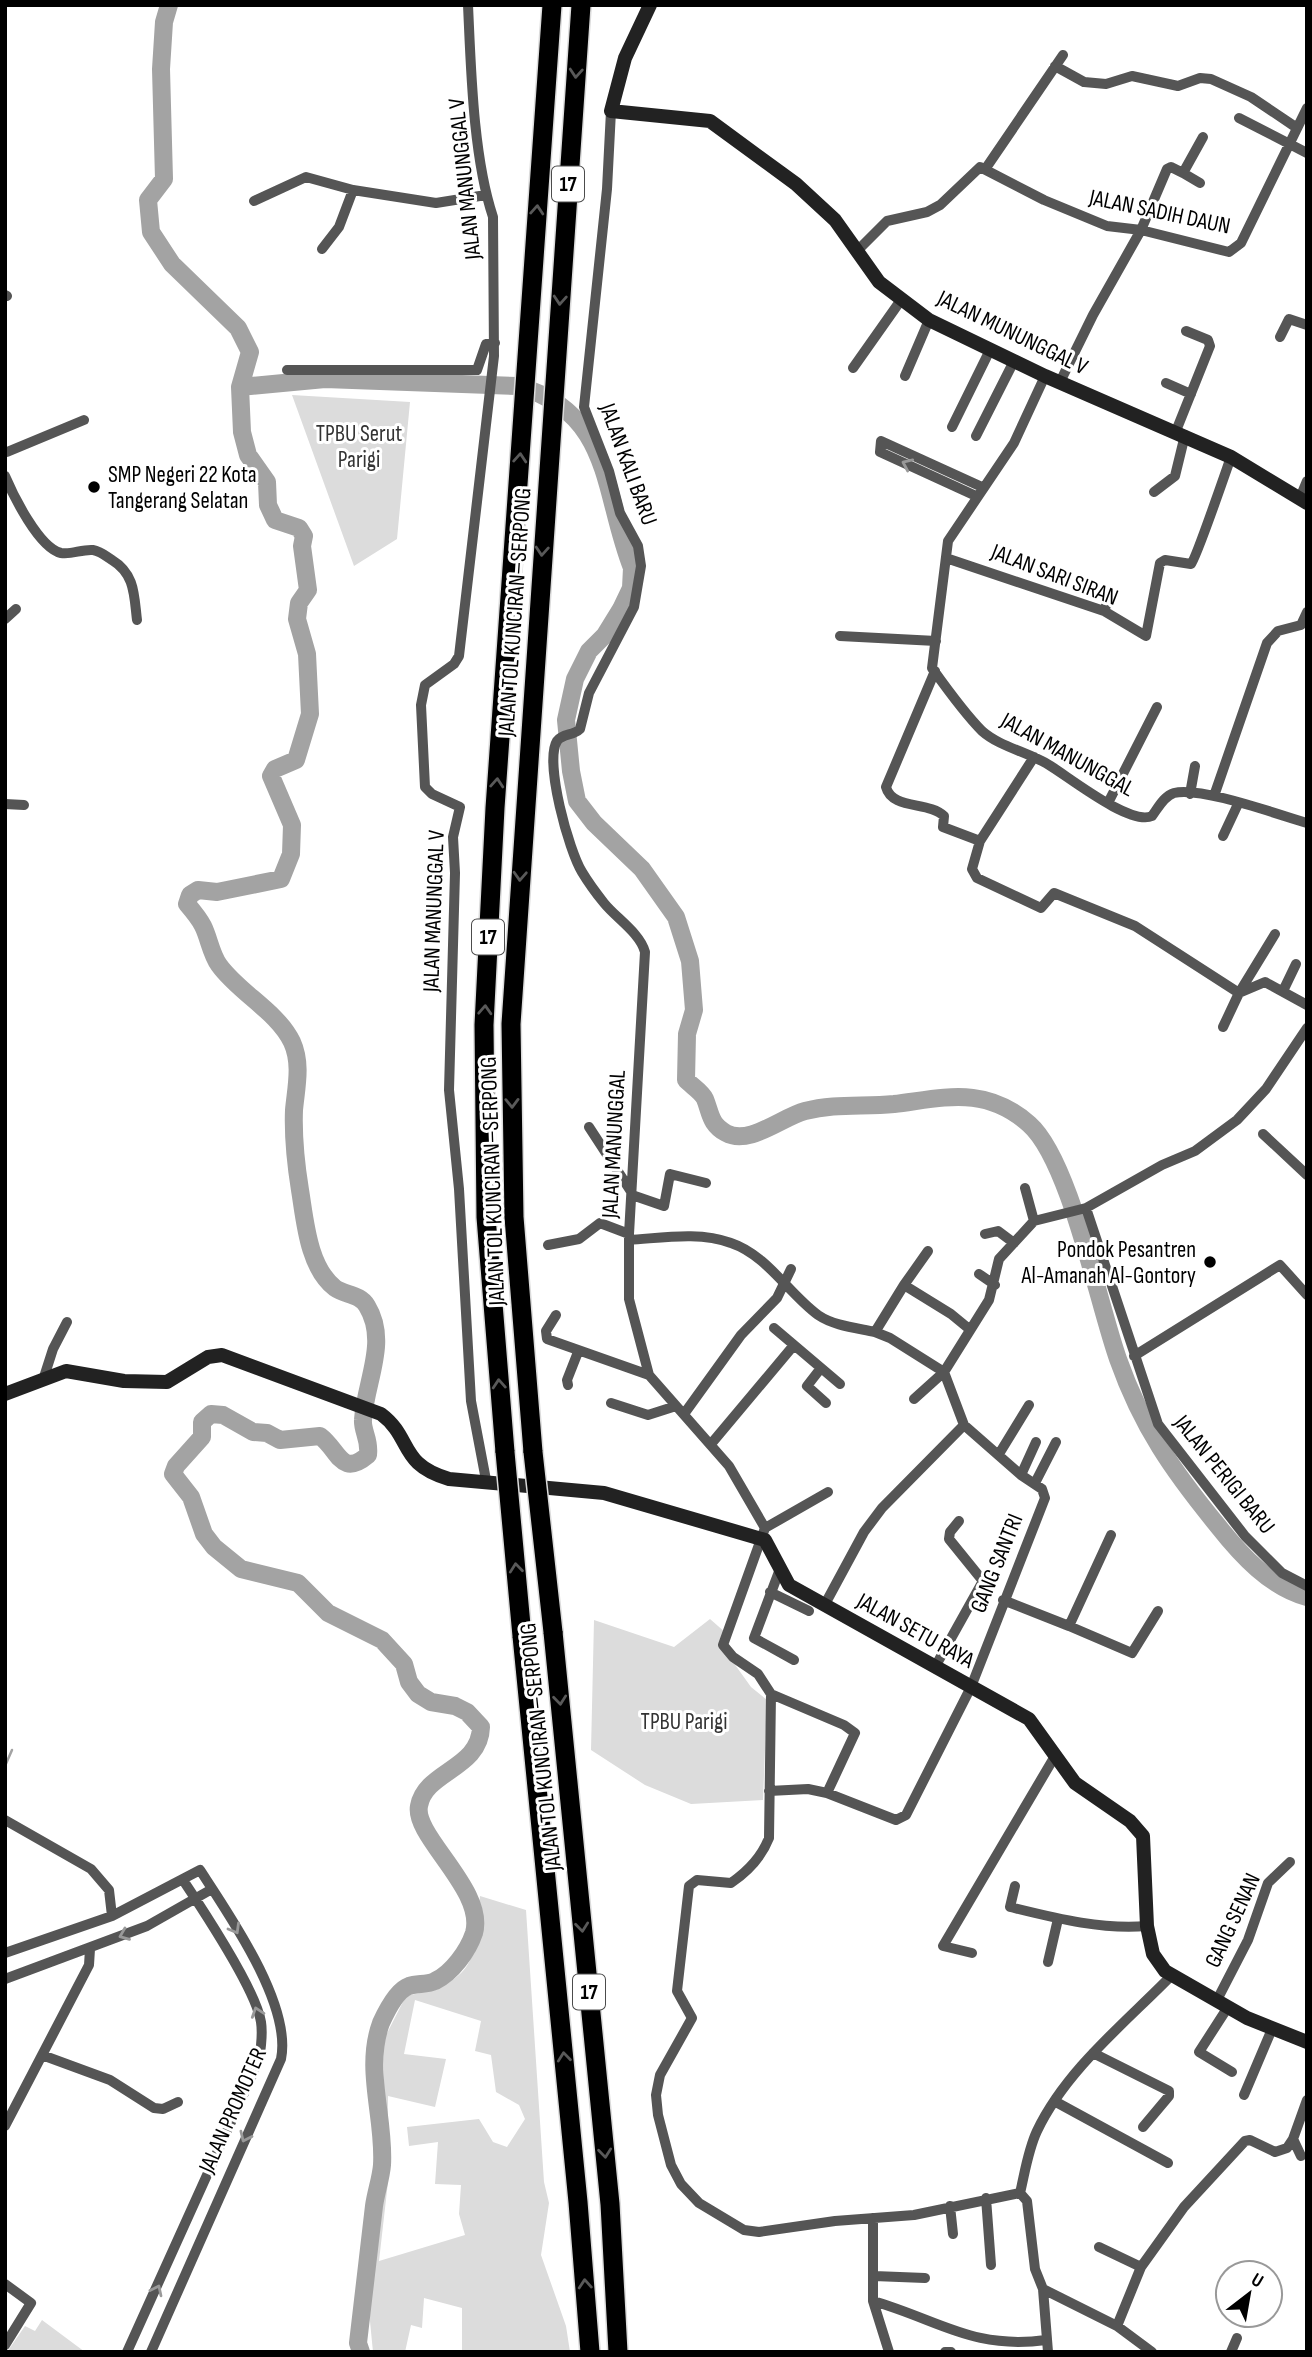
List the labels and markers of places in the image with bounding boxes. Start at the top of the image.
place label: SMP Negeri 22 Kota Tangerang Selatan [108,461,257,515]
marker: SMP Negeri 22 Kota Tangerang Selatan [86,479,102,495]
place label: Pondok Pesantren Al-Amanah Al-Gontory [1020,1236,1196,1290]
marker: Pondok Pesantren Al-Amanah Al-Gontory [1202,1254,1218,1270]

